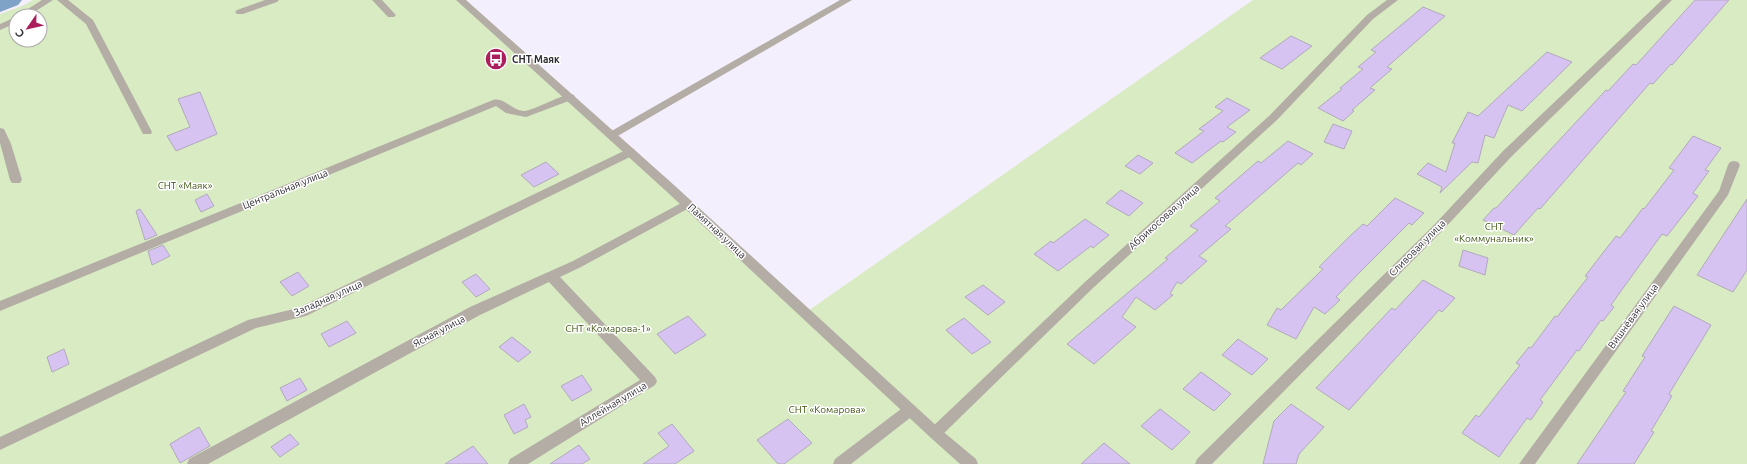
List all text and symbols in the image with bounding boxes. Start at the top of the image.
north arrow [8,8,48,48]
text: С [13,27,27,40]
bus stop icon: СНТ Маяк [483,46,509,72]
place label: СНТ Маяк [512,54,560,65]
street label: Центральная улица [241,167,329,211]
park label: СНТ «Маяк» [158,180,213,191]
street label: Абрикосовая улица [1126,182,1202,252]
street label: Памятная улица [686,201,748,261]
street label: Сливовая улица [1387,218,1447,278]
park label: СНТ «Коммунальник» [1454,221,1534,244]
street label: Западная улица [292,278,364,318]
street label: Вишнёвая улица [1606,281,1660,351]
street label: Ясная улица [411,313,467,349]
park label: СНТ «Комарова-1» [565,323,651,334]
street label: Аллейная улица [578,380,648,428]
park label: СНТ «Комарова» [789,404,866,415]

